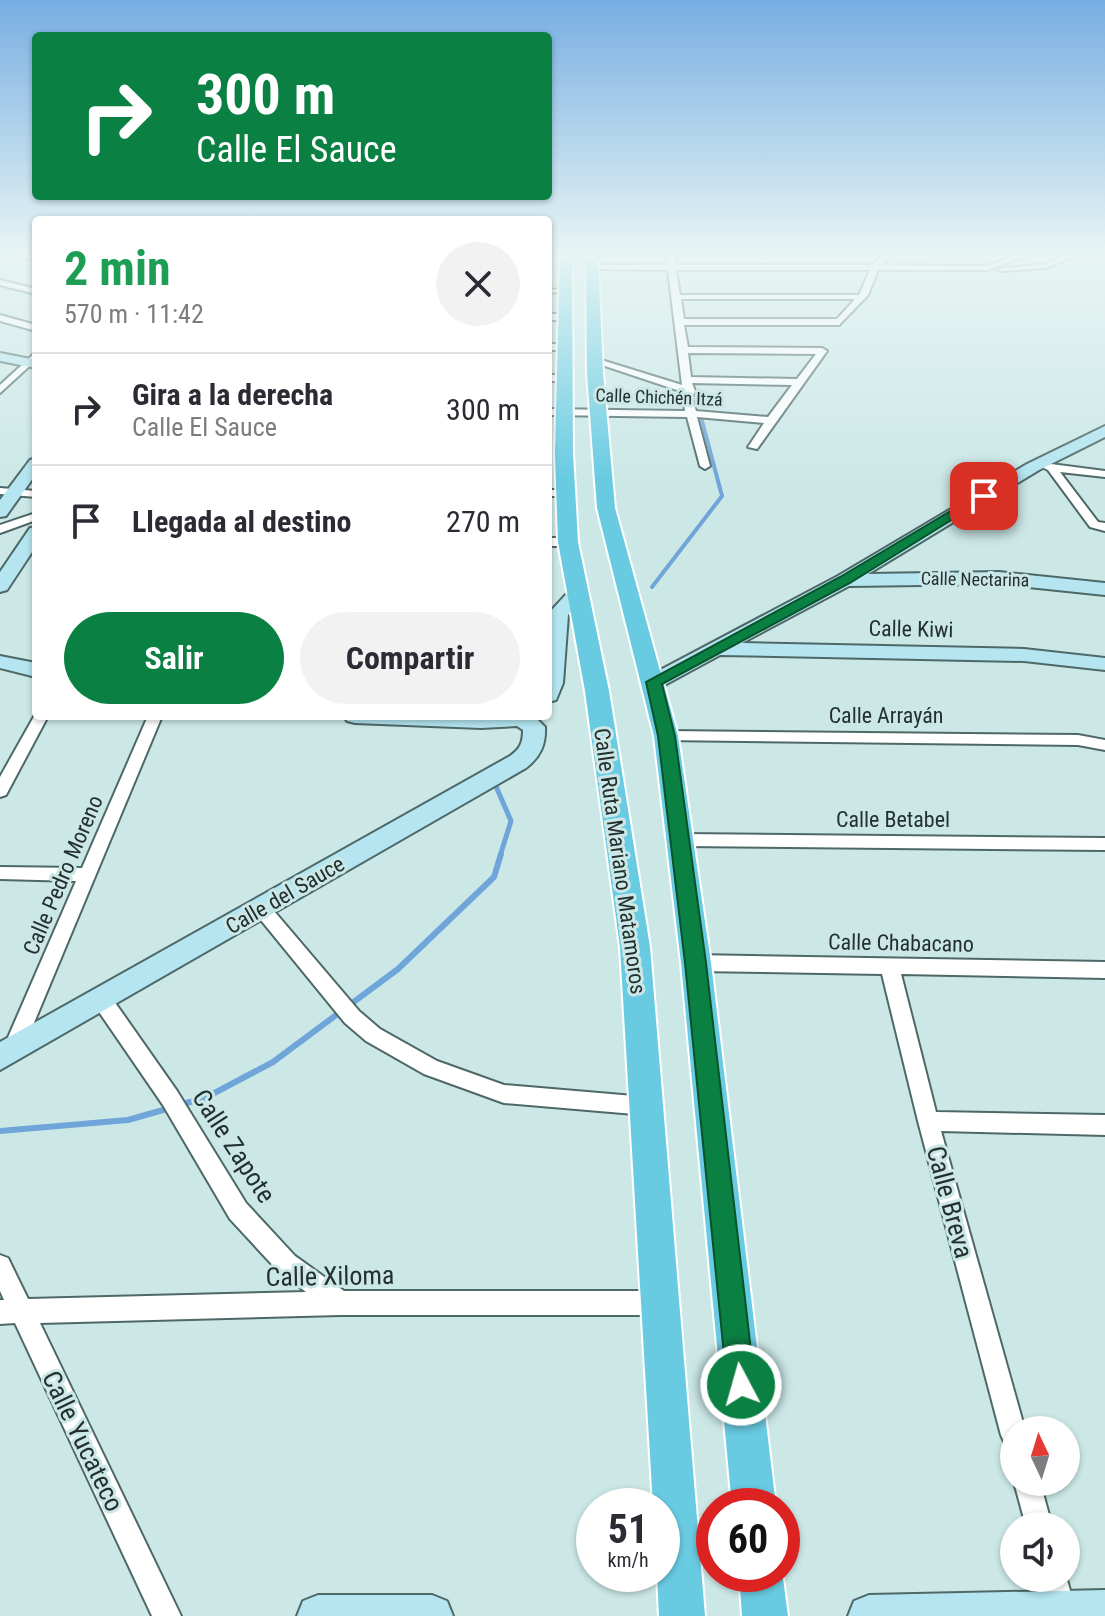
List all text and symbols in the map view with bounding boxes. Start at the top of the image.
text: 300 m [196,62,335,128]
icon: right [64,64,168,168]
text: Calle El Sauce [196,129,397,171]
text: 2 min [64,240,171,297]
button: close [436,242,520,326]
text: 570 m · 11:42 [64,299,204,329]
text: Gira a la derecha [132,377,333,412]
street label: Calle Chichén Itzá [595,384,723,410]
icon: right [64,387,108,431]
text: 300 m [446,392,520,427]
text: Calle El Sauce [132,412,277,442]
pin [950,462,1018,530]
icon: arrive [962,474,1006,518]
icon: arrive [64,499,108,543]
text: Llegada al destino [132,504,351,539]
text: 270 m [446,504,520,539]
street label: Calle Nectarina [921,568,1029,590]
button: Salir [64,612,284,704]
button: Compartir [300,612,520,704]
street label: Calle Kiwi [868,616,954,642]
street label: Calle Arrayán [829,703,943,728]
street label: Calle Ruta Mariano Matamoros [589,726,651,996]
street label: Calle Pedro Moreno [18,792,108,958]
street label: Calle Betabel [836,807,950,832]
street label: Calle del Sauce [221,851,349,939]
street label: Calle Chabacano [828,929,974,957]
street label: Calle Zapote [186,1084,282,1208]
street label: Calle Breva [921,1143,979,1261]
street label: Calle Xiloma [265,1260,395,1292]
position arrow [699,1343,783,1427]
street label: Calle Yucateco [36,1366,130,1516]
north arrow [1000,1416,1080,1496]
map controls [1000,1416,1080,1592]
speed limit sign: 60 [696,1488,800,1592]
text: 51 [608,1506,648,1553]
button: sound [1000,1512,1080,1592]
text: km/h [607,1548,649,1572]

